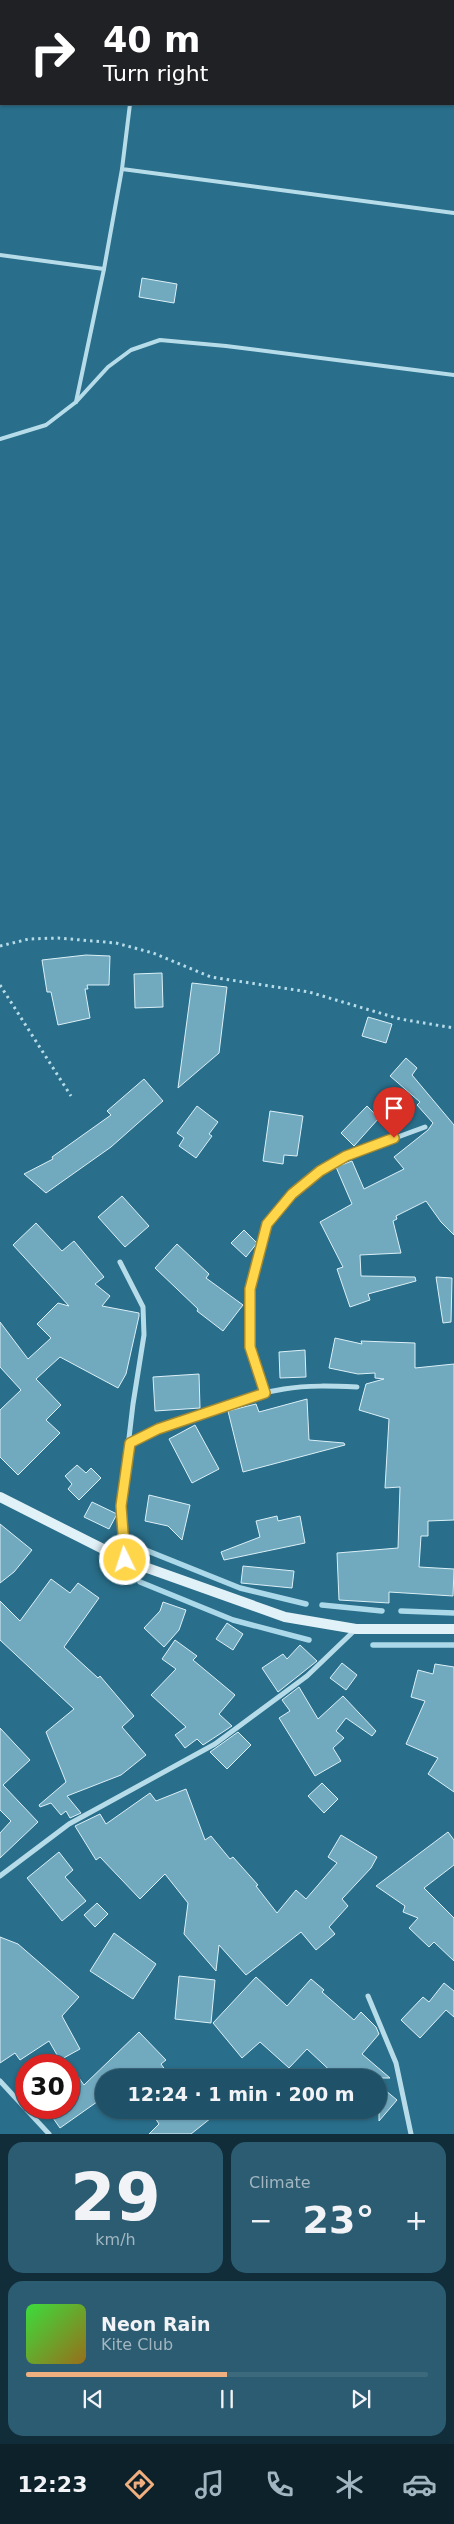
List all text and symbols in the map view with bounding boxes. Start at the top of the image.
icon: right [20,20,85,85]
text: 40 m [103,20,200,60]
text: Turn right [103,61,208,86]
pin [373,1087,415,1138]
icon: arrive [380,1094,408,1122]
position arrow [98,1533,150,1585]
speed limit sign: 30 [15,2054,80,2119]
text: 12:24 · 1 min · 200 m [127,2083,355,2105]
text: 29 [70,2160,161,2235]
text: Climate [249,2173,311,2192]
text: 23° [303,2198,374,2242]
text: − [249,2204,272,2237]
text: + [405,2204,428,2237]
text: km/h [95,2230,136,2249]
text: Neon Rain [101,2313,210,2335]
text: Kite Club [101,2335,173,2354]
icon: previous [79,2385,107,2413]
icon: pause [213,2385,241,2413]
icon: next [347,2385,375,2413]
icon: directions [122,2467,157,2502]
icon: music [192,2467,227,2502]
icon: phone [262,2467,297,2502]
icon: climate [332,2467,367,2502]
icon: car [402,2467,437,2502]
text: 12:23 [17,2472,87,2497]

